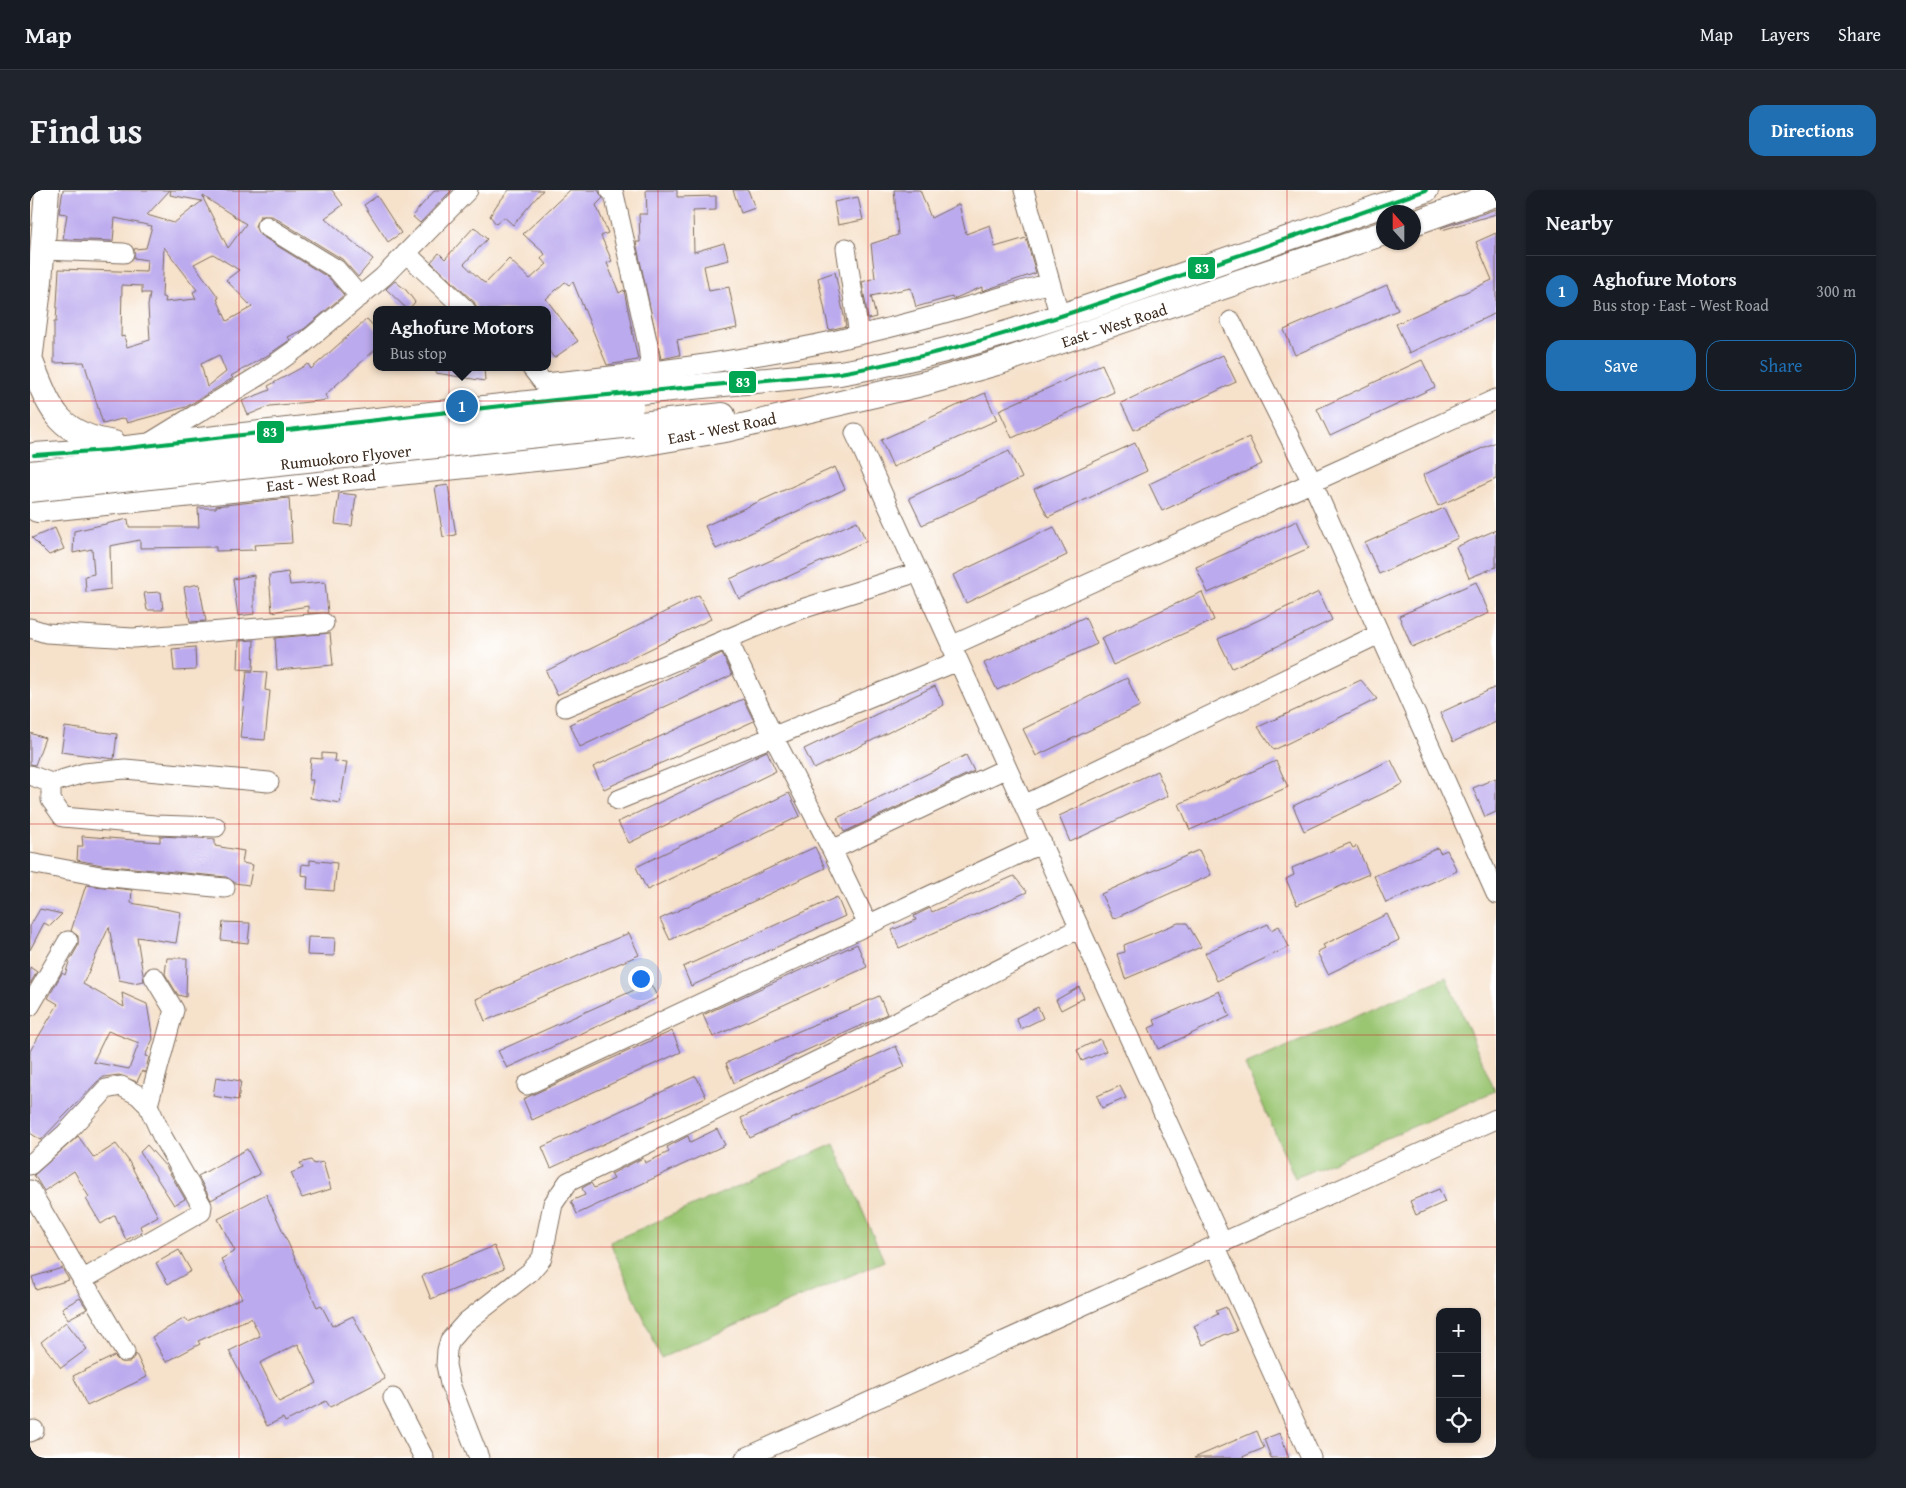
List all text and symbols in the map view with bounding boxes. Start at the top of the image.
text: Map [25,17,72,52]
text: Map [1700,21,1733,48]
text: Layers [1761,21,1810,48]
text: Share [1838,21,1881,48]
text: Find us [30,105,143,156]
button: Directions [1749,105,1876,156]
north arrow [1376,205,1421,250]
text: Nearby [1546,207,1613,238]
line badge: 83 [1187,256,1216,280]
text: 83 [1195,258,1209,278]
text: Aghofure Motors [1593,265,1737,293]
text: 1 [1558,279,1566,303]
text: 300 m [1816,279,1856,303]
text: Bus stop · East - West Road [1593,293,1769,317]
street label: East - West Road [1058,296,1170,353]
popup [373,306,551,371]
text: Aghofure Motors [390,313,534,341]
button: Save [1546,340,1696,391]
button: Share [1706,340,1856,391]
text: Bus stop [390,341,447,365]
line badge: 83 [728,370,757,394]
text: 83 [736,372,750,392]
pin: 1 [446,387,478,425]
street label: East - West Road [666,406,779,450]
line badge: 83 [256,420,285,444]
text: 83 [263,422,277,442]
street label: Rumuokoro Flyover [279,438,413,476]
street label: East - West Road [265,462,377,498]
your location [628,966,654,992]
map controls [1436,1308,1481,1443]
button: + [1436,1308,1481,1353]
button: − [1436,1353,1481,1398]
button: locate [1436,1398,1481,1443]

